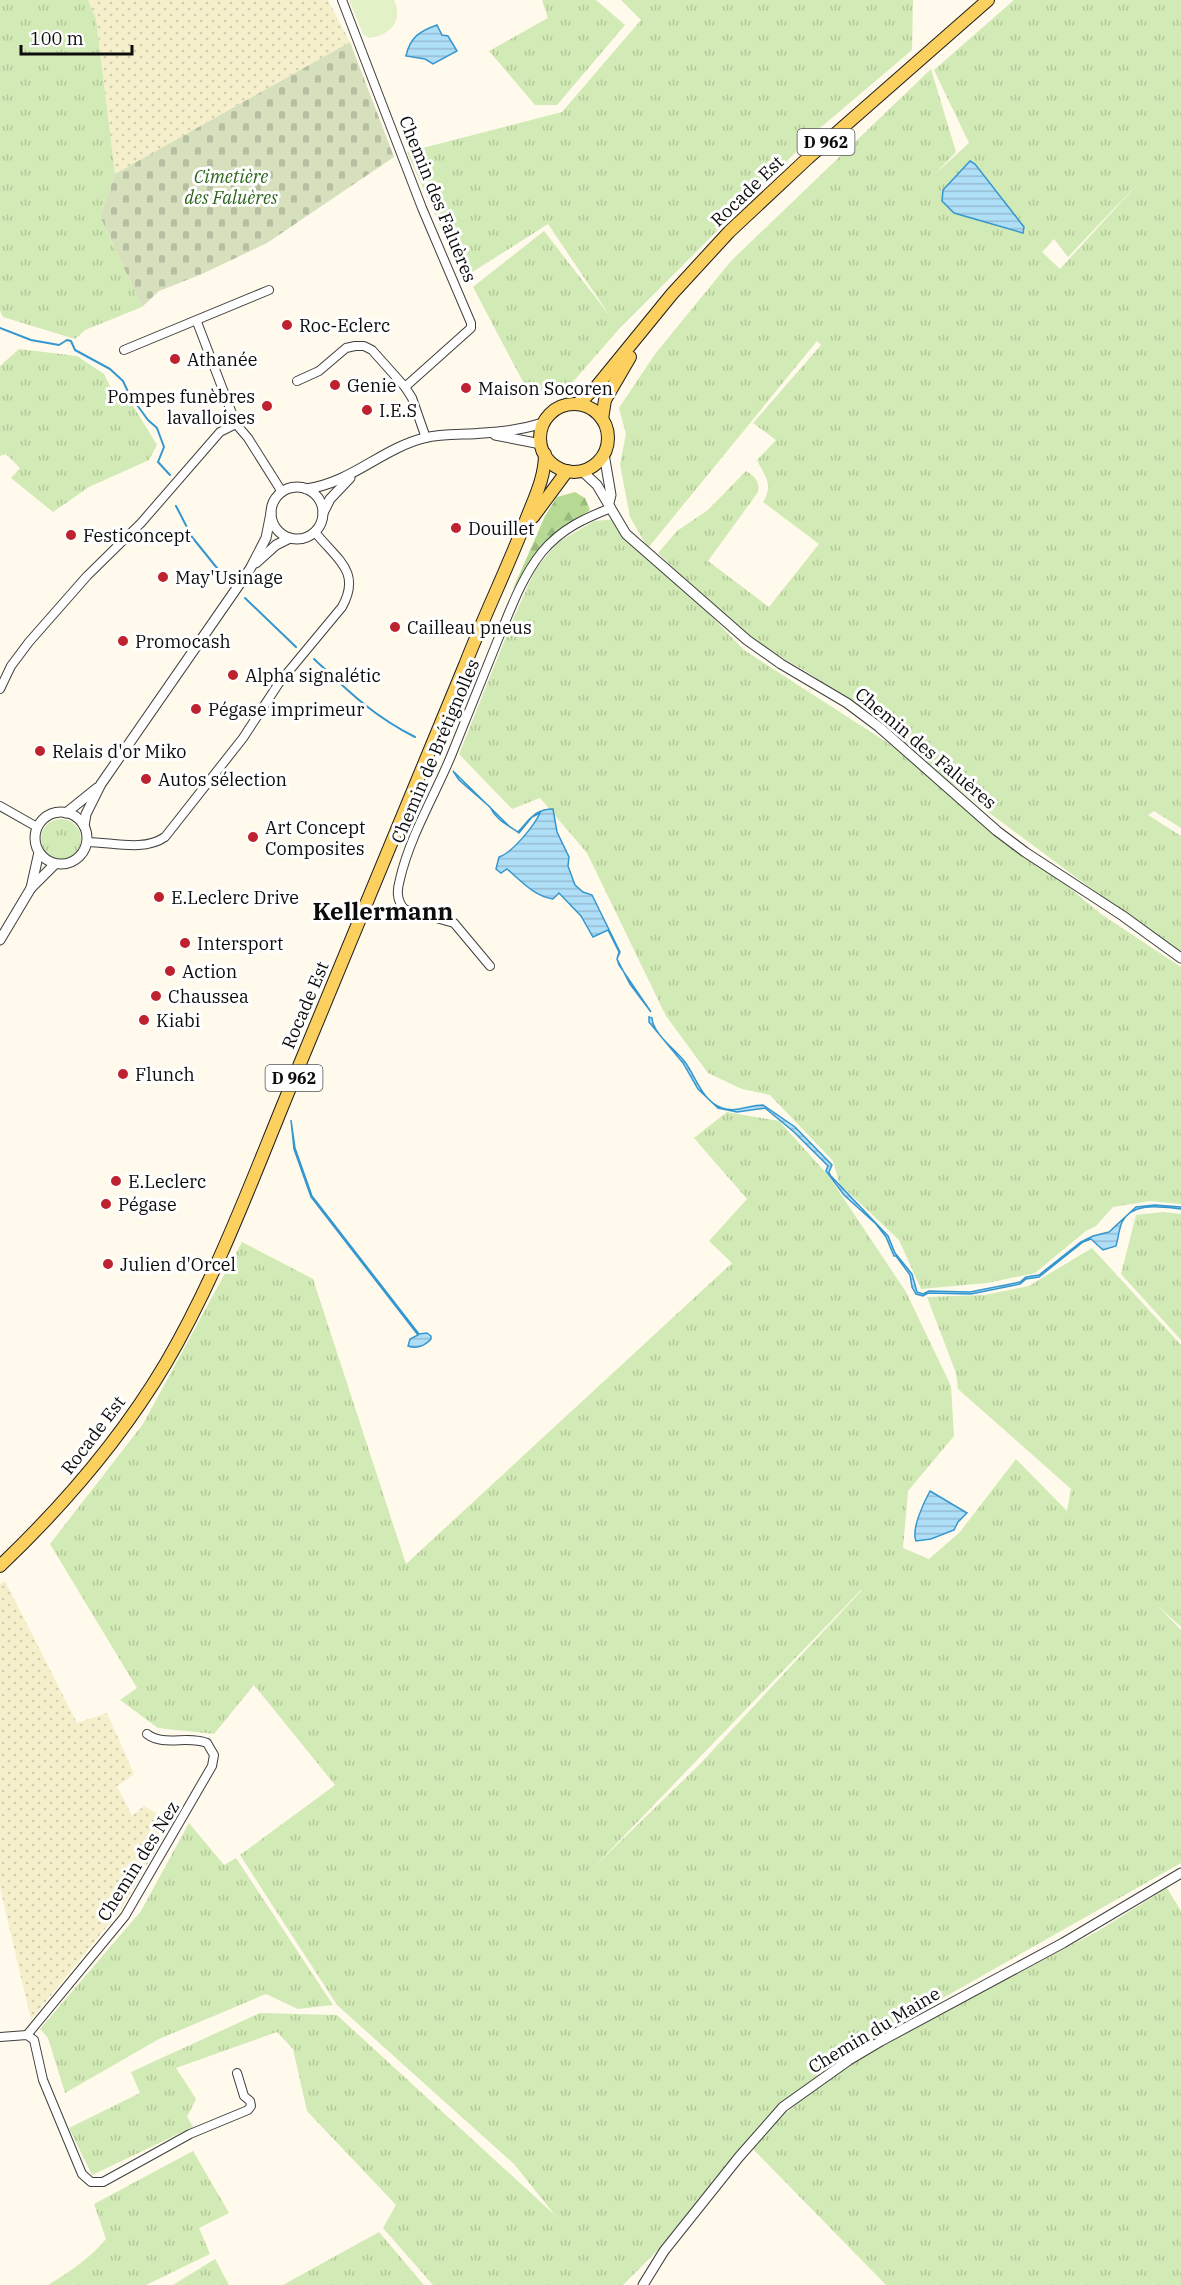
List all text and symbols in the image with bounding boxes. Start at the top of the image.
scale bar [21,18,132,56]
text: 100 m [30,27,84,50]
street label: Chemin des Faluères [394,112,482,286]
road number: D 962 [798,129,854,155]
street label: Rocade Est [706,151,788,231]
park label: Cimetière des Faluères [184,165,278,209]
place label: Roc-Eclerc [299,314,390,337]
marker: Roc-Eclerc [280,318,294,332]
place label: Athanée [187,348,257,371]
marker: Athanée [168,352,182,366]
place label: Genie [347,374,396,397]
place label: Maison Socoren [478,377,613,400]
marker: Genie [328,378,342,392]
marker: Maison Socoren [459,381,473,395]
place label: Pompes funèbres lavalloises [107,385,255,429]
marker: Pompes funèbres lavalloises [260,399,274,413]
place label: I.E.S [379,399,417,422]
marker: I.E.S [360,403,374,417]
place label: Douillet [468,517,534,540]
marker: Douillet [449,521,463,535]
place label: Festiconcept [83,524,191,547]
marker: Festiconcept [64,528,78,542]
place label: May'Usinage [175,566,283,589]
marker: May'Usinage [156,570,170,584]
place label: Cailleau pneus [407,616,532,639]
marker: Cailleau pneus [388,620,402,634]
place label: Promocash [135,630,231,653]
marker: Promocash [116,634,130,648]
street label: Chemin de Brétignolles [386,655,484,847]
place label: Alpha signalétic [245,664,381,687]
marker: Alpha signalétic [226,668,240,682]
street label: Chemin des Faluères [851,682,1001,814]
place label: Pégase imprimeur [208,698,364,721]
marker: Pégase imprimeur [189,702,203,716]
place label: Relais d'or Miko [52,740,186,763]
marker: Relais d'or Miko [33,744,47,758]
place label: Autos sélection [158,768,287,791]
marker: Autos sélection [139,772,153,786]
place label: Art Concept Composites [265,816,365,860]
marker: Art Concept Composites [246,830,260,844]
place label: E.Leclerc Drive [171,886,299,909]
marker: E.Leclerc Drive [152,890,166,904]
district label: Kellermann [313,895,454,927]
place label: Intersport [197,932,283,955]
marker: Intersport [178,936,192,950]
street label: Rocade Est [276,958,334,1052]
place label: Action [182,960,237,983]
marker: Action [163,964,177,978]
place label: Chaussea [168,985,249,1008]
marker: Chaussea [149,989,163,1003]
place label: Kiabi [156,1009,201,1032]
marker: Kiabi [137,1013,151,1027]
place label: Flunch [135,1063,195,1086]
road number: D 962 [266,1065,322,1091]
marker: Flunch [116,1067,130,1081]
place label: E.Leclerc [128,1170,206,1193]
marker: E.Leclerc [109,1174,123,1188]
place label: Pégase [118,1193,177,1216]
marker: Pégase [99,1197,113,1211]
place label: Julien d'Orcel [120,1253,236,1276]
marker: Julien d'Orcel [101,1257,115,1271]
street label: Rocade Est [56,1391,130,1479]
street label: Chemin des Nez [92,1797,184,1925]
street label: Chemin du Maine [804,1982,944,2078]

